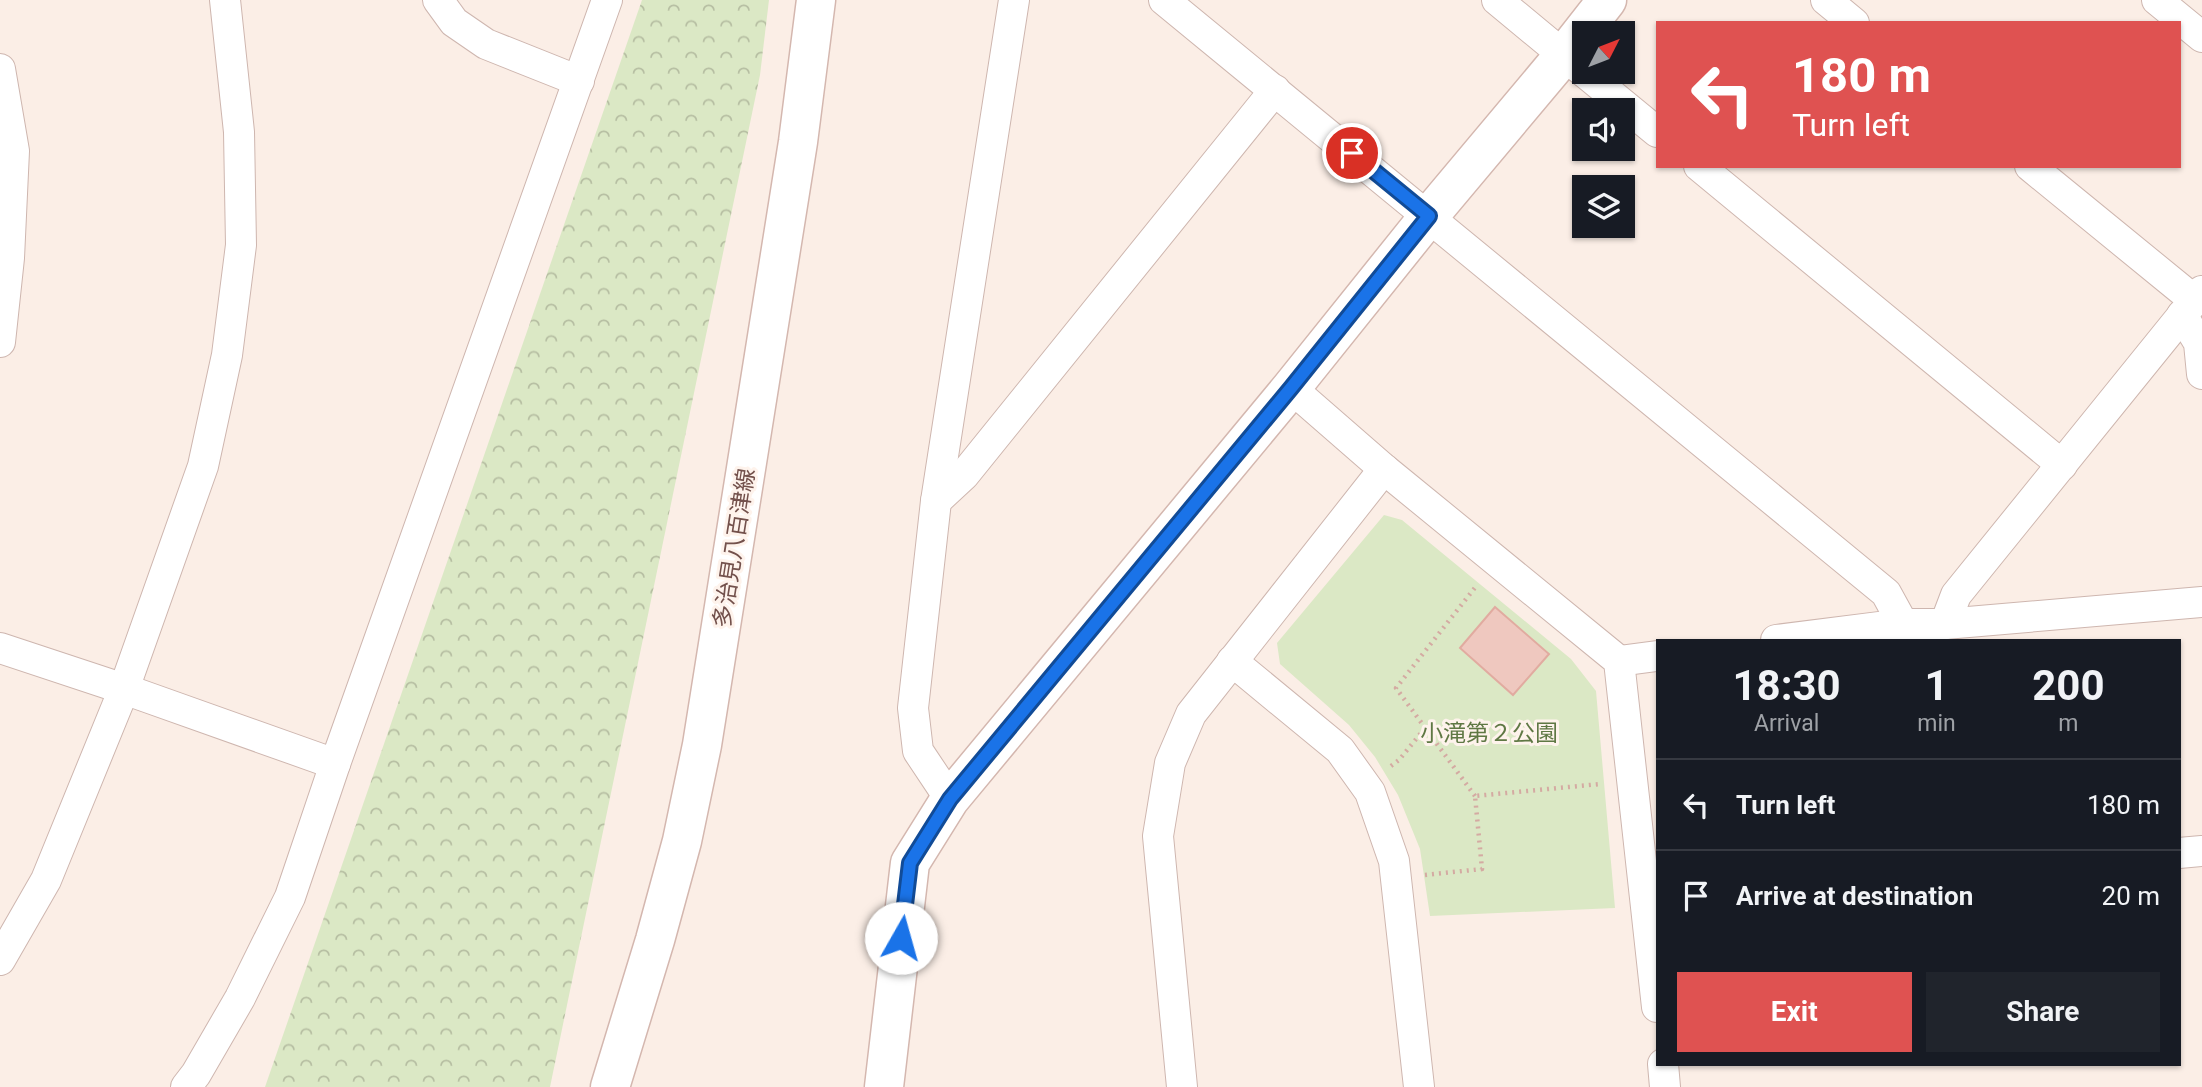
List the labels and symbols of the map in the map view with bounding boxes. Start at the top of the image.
north arrow [1572,21,1634,84]
pin [1322,123,1382,183]
street label: 多治見八百津線 [709,466,760,630]
park label: 小滝第２公園 [1420,720,1558,747]
position arrow [864,901,938,975]

